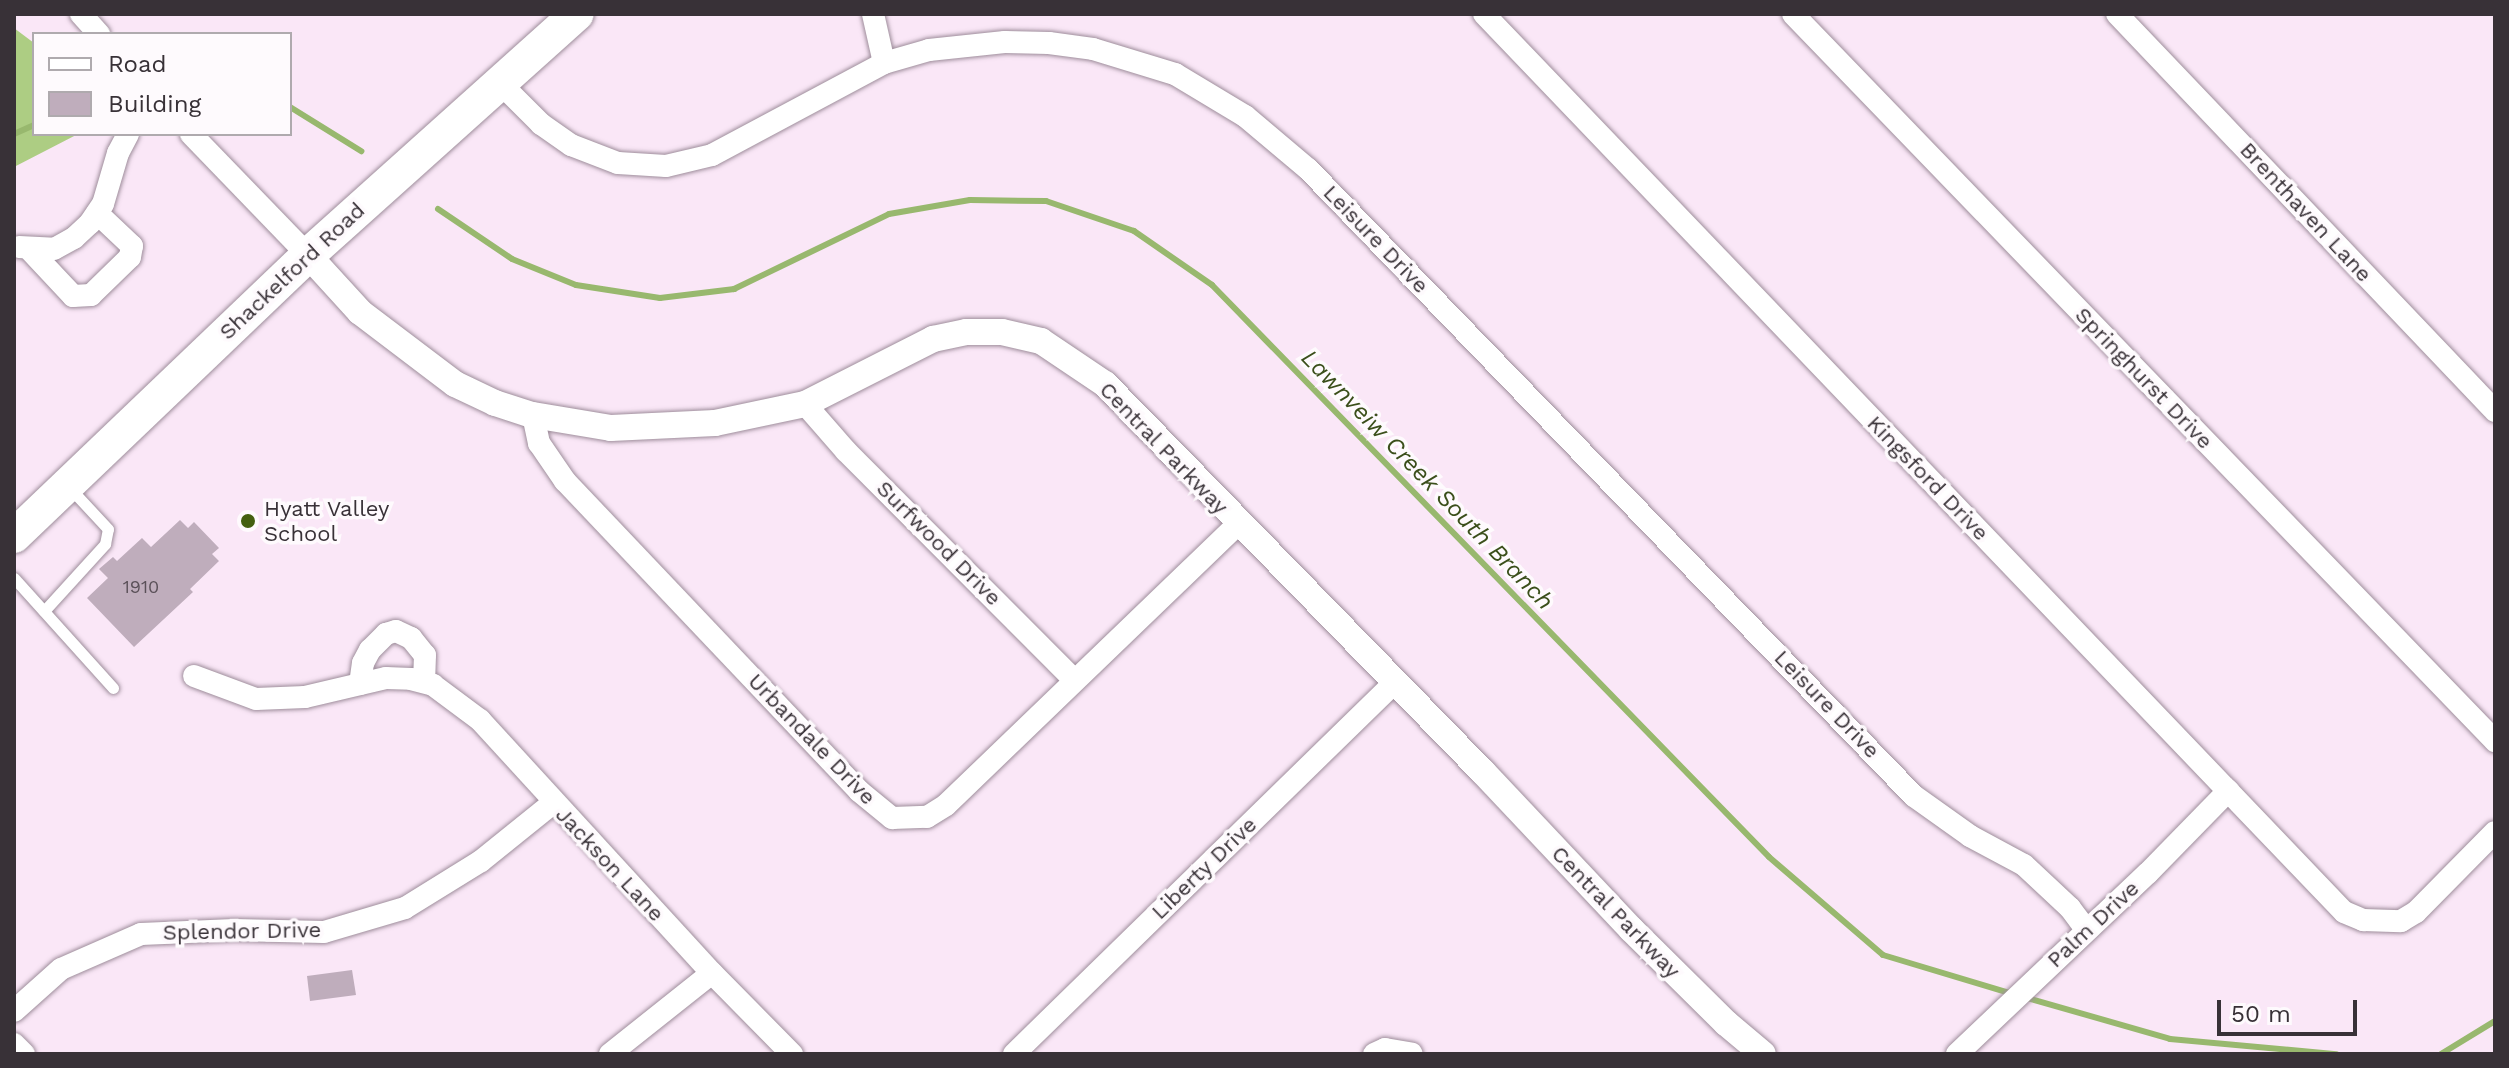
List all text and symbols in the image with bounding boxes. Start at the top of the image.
legend [32,32,292,136]
text: Road [108,50,167,78]
text: Building [108,90,201,118]
street label: Brenthaven Lane [2235,137,2377,287]
street label: Leisure Drive [1318,179,1434,299]
street label: Shackelford Road [214,197,370,345]
street label: Springhurst Drive [2070,302,2218,454]
water label: Lawnveiw Creek South Branch [1295,344,1559,616]
street label: Central Parkway [1094,376,1234,520]
street label: Kingsford Drive [1862,410,1994,546]
street label: Surfwood Drive [871,475,1007,611]
place label: Hyatt Valley School [264,495,390,546]
marker: Hyatt Valley School [239,512,257,530]
house number: 1910 [123,576,159,598]
street label: Leisure Drive [1769,644,1885,764]
street label: Urbandale Drive [743,668,881,810]
street label: Jackson Lane [550,801,670,927]
street label: Liberty Drive [1146,811,1262,925]
street label: Central Parkway [1546,840,1686,984]
street label: Palm Drive [2042,875,2144,973]
street label: Splendor Drive [162,916,322,946]
scale bar [2221,984,2361,1034]
text: 50 m [2231,1000,2291,1028]

